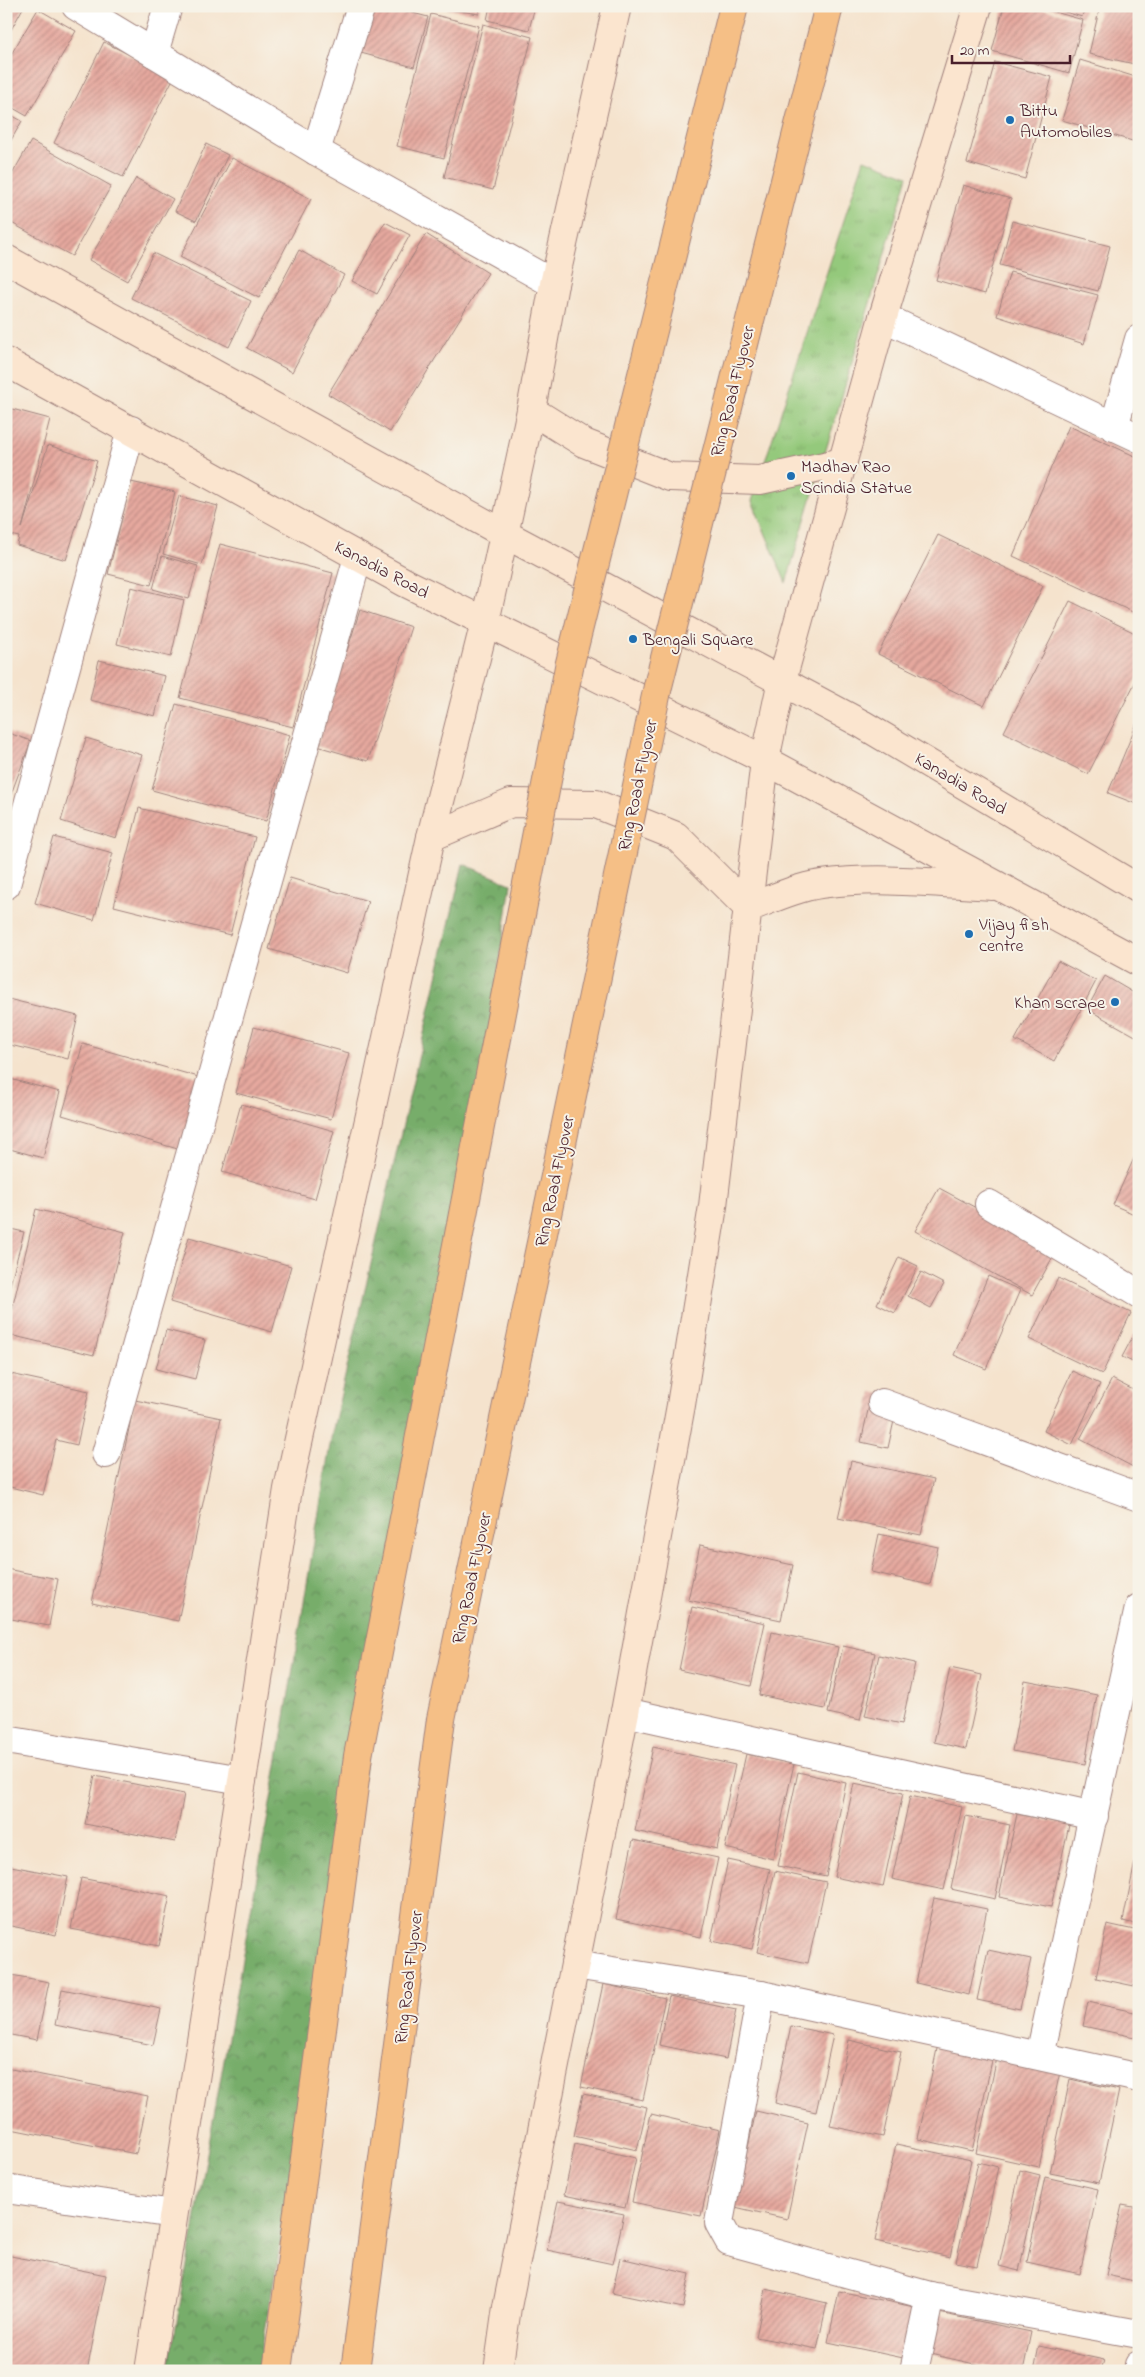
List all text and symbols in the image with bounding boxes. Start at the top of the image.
scale bar [952,32,1070,64]
text: 20 m [960,40,990,62]
place label: Bittu Automobiles [1019,99,1113,146]
marker: Bittu Automobiles [1004,114,1016,126]
street label: Ring Road Flyover [705,323,764,460]
place label: Madhav Rao Scindia Statue [801,455,913,502]
marker: Madhav Rao Scindia Statue [785,470,797,482]
street label: Kanadia Road [329,535,433,607]
place label: Bengali Square [642,628,754,655]
marker: Bengali Square [627,633,639,645]
street label: Ring Road Flyover [612,717,667,854]
street label: Kanadia Road [909,747,1011,823]
place label: Vijay fish centre [978,913,1049,960]
marker: Vijay fish centre [963,928,975,940]
place label: Khan scrape [1014,991,1106,1017]
marker: Khan scrape [1109,996,1121,1008]
street label: Ring Road Flyover [529,1113,584,1250]
street label: Ring Road Flyover [446,1510,501,1647]
street label: Ring Road Flyover [389,1909,432,2045]

